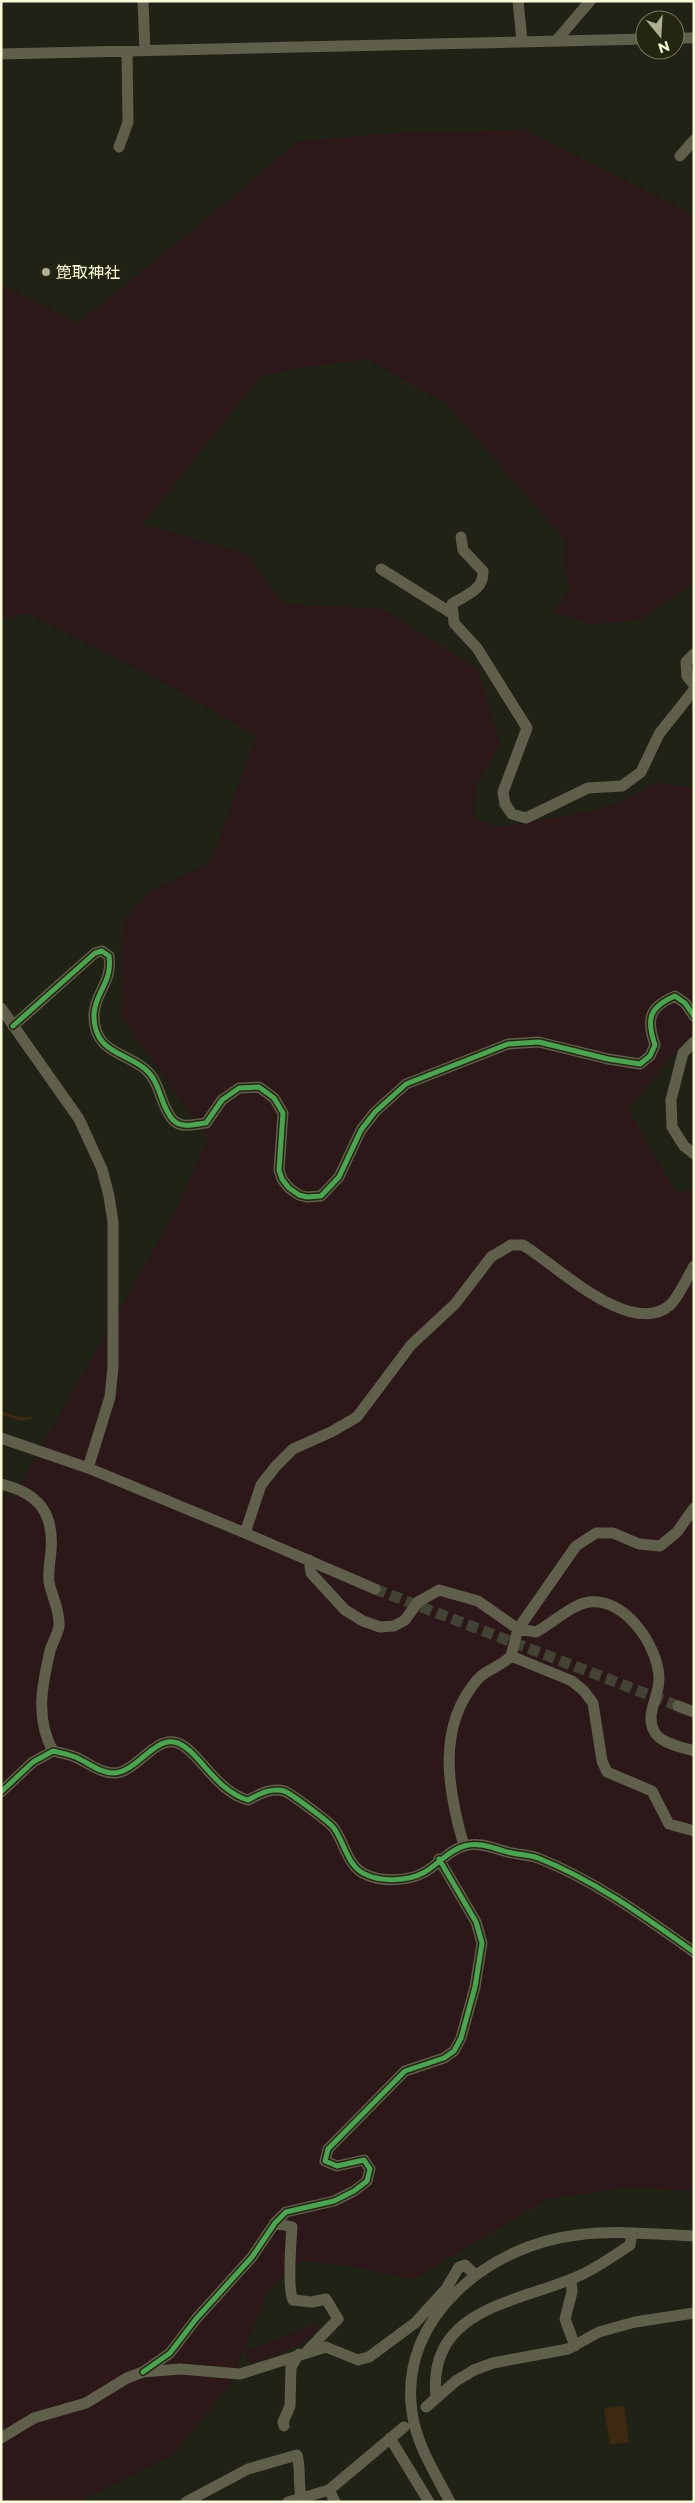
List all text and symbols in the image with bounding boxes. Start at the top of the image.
north arrow [635,10,685,60]
text: N [656,37,672,58]
place label: 箆取神社 [56,263,120,282]
marker: 箆取神社 [40,266,52,278]

